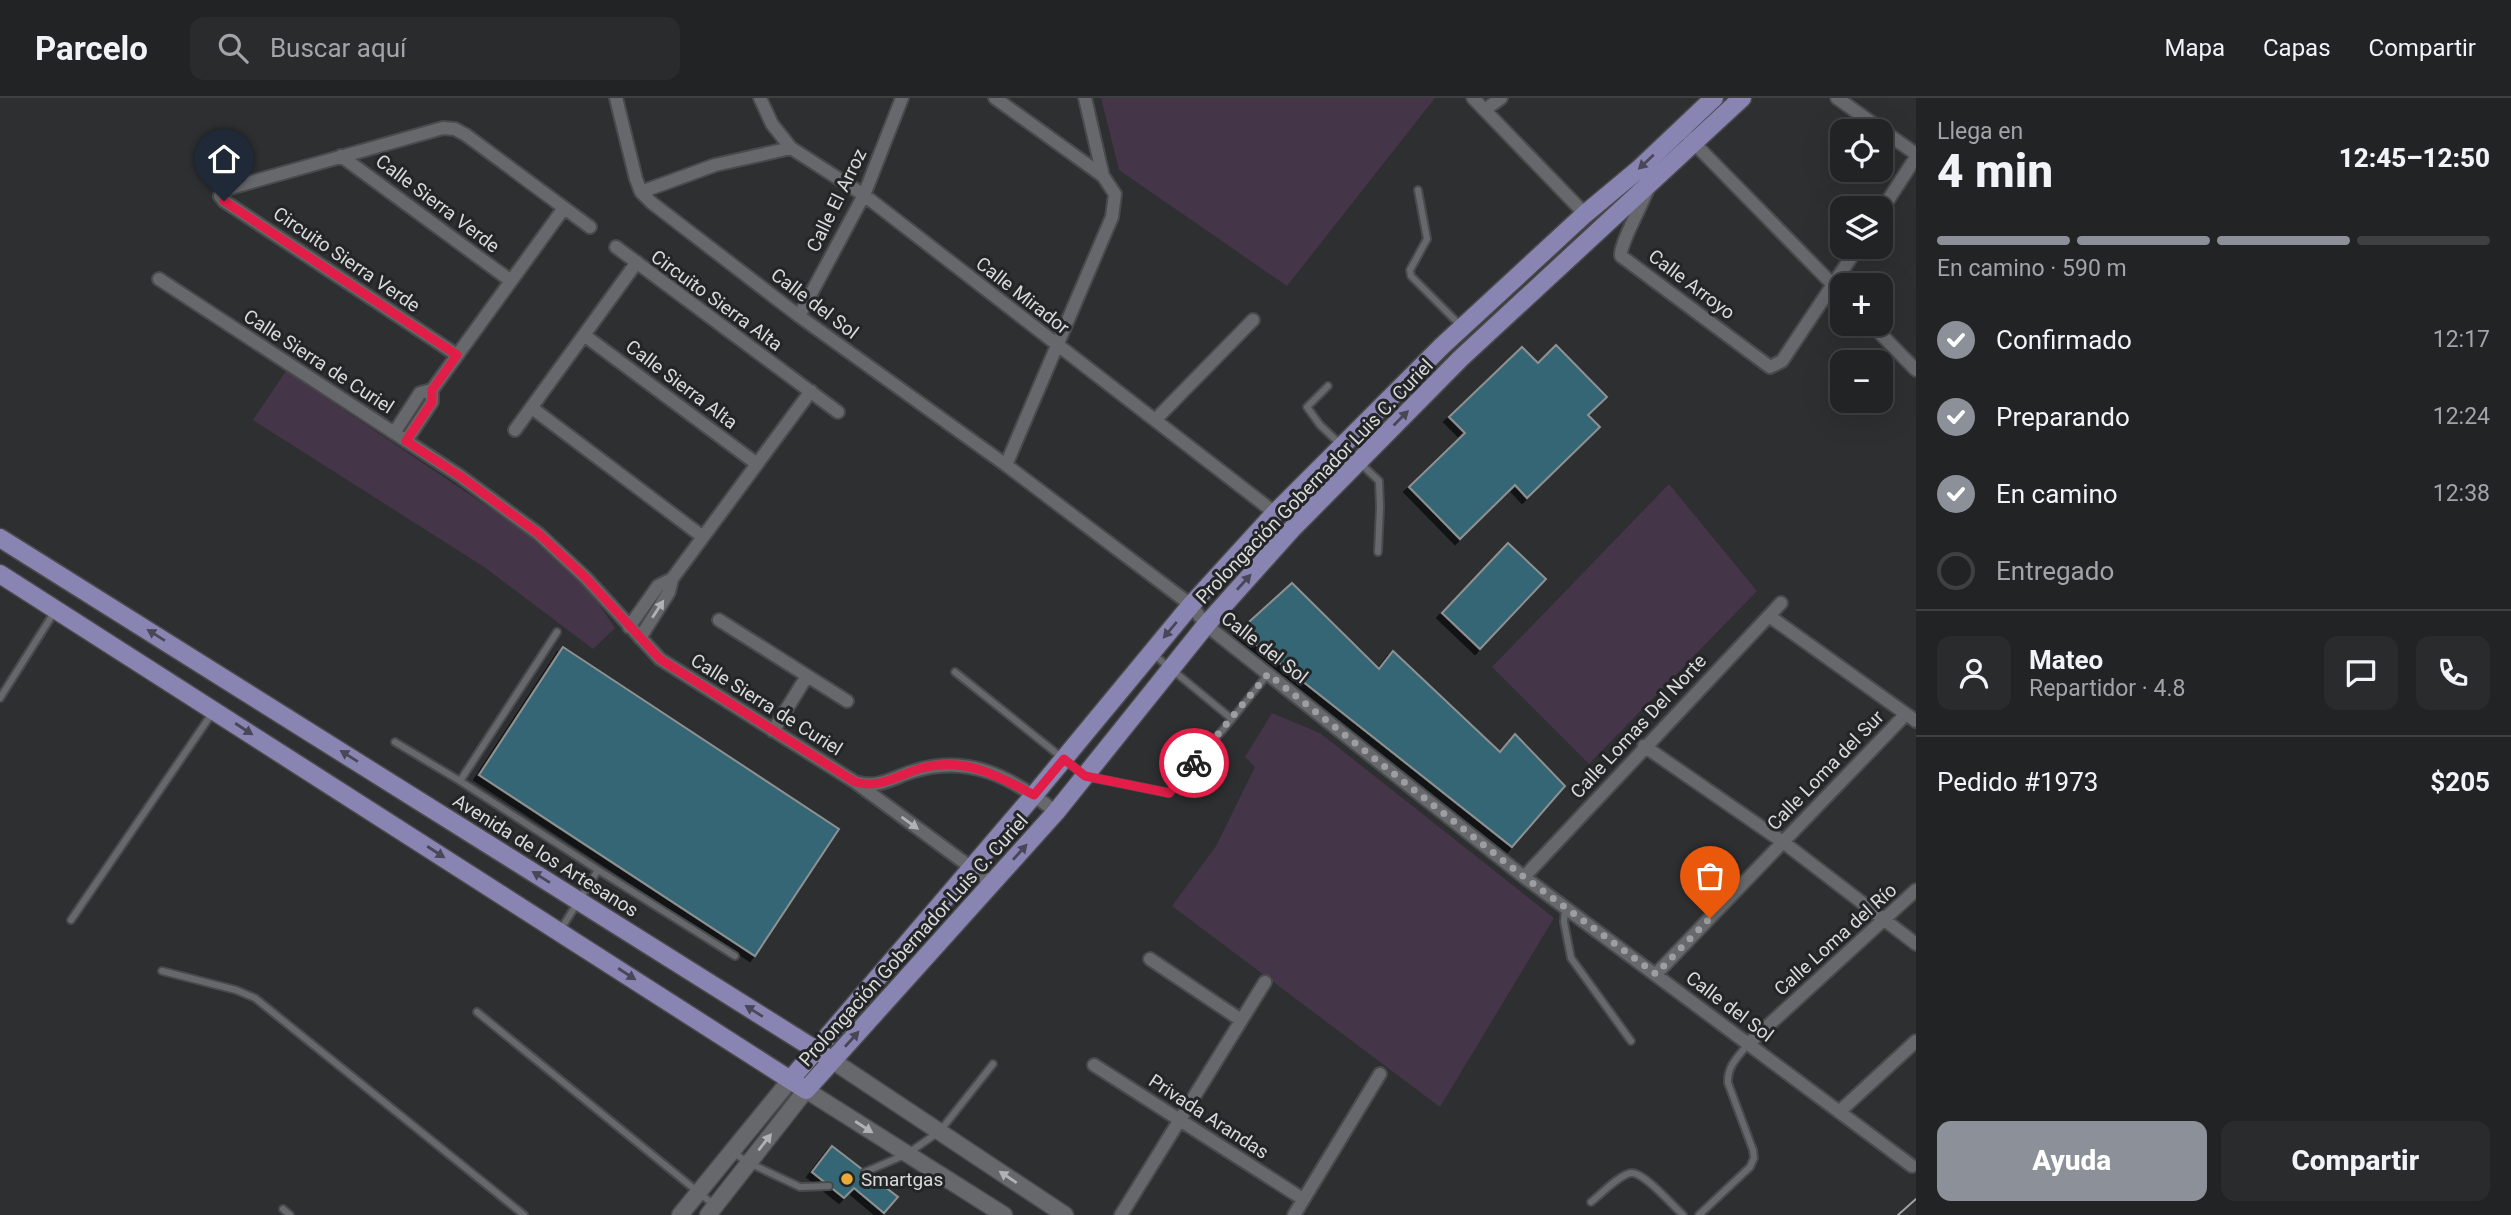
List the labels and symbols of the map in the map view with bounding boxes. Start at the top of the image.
pin [194,129,254,201]
street label: Calle El Arroz [802,145,871,256]
street label: Calle Sierra Verde [371,149,504,257]
one-way arrow [1638,153,1655,169]
street label: Circuito Sierra Verde [269,202,425,317]
street label: Calle Arroyo [1644,244,1739,324]
street label: Circuito Sierra Alta [646,245,787,356]
street label: Calle Mirador [971,252,1074,339]
street label: Calle del Sol [766,263,863,344]
street label: Calle Sierra de Curiel [239,304,398,419]
street label: Calle Sierra Alta [621,335,742,434]
street label: Prolongación Gobernador Luis C. Curiel [1191,354,1438,608]
one-way arrow [1393,410,1410,427]
one-way arrow [1236,573,1252,591]
one-way arrow [651,600,664,619]
street label: Calle del Sol [1217,606,1313,688]
one-way arrow [1162,621,1178,639]
one-way arrow [146,629,165,642]
street label: Calle Sierra de Curiel [687,648,847,760]
street label: Calle Lomas Del Norte [1566,649,1711,803]
street label: Calle Loma del Sur [1762,705,1889,835]
one-way arrow [234,722,253,735]
courier [1159,728,1229,798]
one-way arrow [339,749,358,762]
street label: Avenida de los Artesanos [449,789,643,922]
street label: Prolongación Gobernador Luis C. Curiel [794,810,1033,1071]
one-way arrow [901,816,919,830]
one-way arrow [1012,843,1028,860]
one-way arrow [426,845,445,858]
pin [1680,846,1740,918]
one-way arrow [531,871,551,884]
street label: Calle Loma del Río [1769,878,1901,1000]
street label: Calle del Sol [1681,966,1778,1047]
one-way arrow [618,968,637,981]
one-way arrow [745,1005,764,1018]
one-way arrow [844,1030,860,1048]
street label: Privada Arandas [1144,1069,1273,1164]
one-way arrow [854,1120,874,1133]
one-way arrow [757,1133,772,1151]
place label: Smartgas [861,1168,943,1191]
one-way arrow [999,1170,1017,1184]
marker: Smartgas [839,1171,855,1187]

